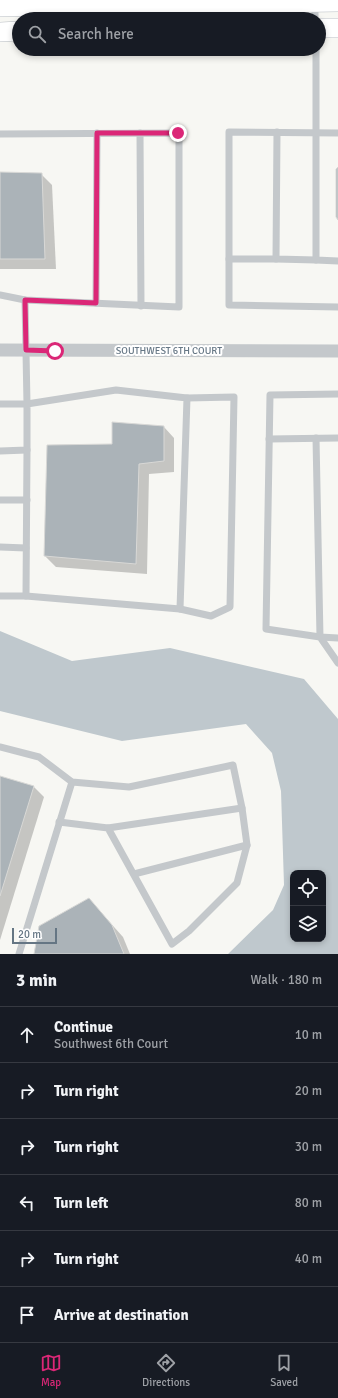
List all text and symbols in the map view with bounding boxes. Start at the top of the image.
search box [12,12,326,56]
icon: search [26,23,48,45]
text: Search here [58,25,134,43]
route end [169,124,187,142]
route start [46,342,64,360]
street label: SOUTHWEST 6TH COURT [116,345,222,357]
map controls [290,870,326,942]
button: locate [290,870,326,906]
button: layers [290,906,326,942]
scale bar [12,926,57,945]
text: 20 m [18,928,41,941]
text: 3 min [16,970,57,991]
text: Walk · 180 m [251,972,322,988]
text: Continue [54,1018,113,1036]
icon: ahead [16,1024,38,1046]
text: 10 m [295,1027,322,1043]
text: Southwest 6th Court [54,1036,168,1052]
icon: right [16,1080,38,1102]
text: Turn right [54,1082,119,1100]
text: 20 m [295,1083,322,1099]
icon: right [16,1136,38,1158]
text: Turn right [54,1138,119,1156]
text: 30 m [295,1139,322,1155]
icon: left [16,1192,38,1214]
text: Turn left [54,1194,108,1212]
text: 80 m [295,1195,322,1211]
icon: right [16,1248,38,1270]
text: Turn right [54,1250,119,1268]
text: 40 m [295,1251,322,1267]
icon: arrive [16,1304,38,1326]
text: Arrive at destination [54,1306,189,1324]
tab: Map [40,1352,62,1389]
tab: Directions [142,1352,190,1389]
tab: Saved [270,1352,298,1389]

